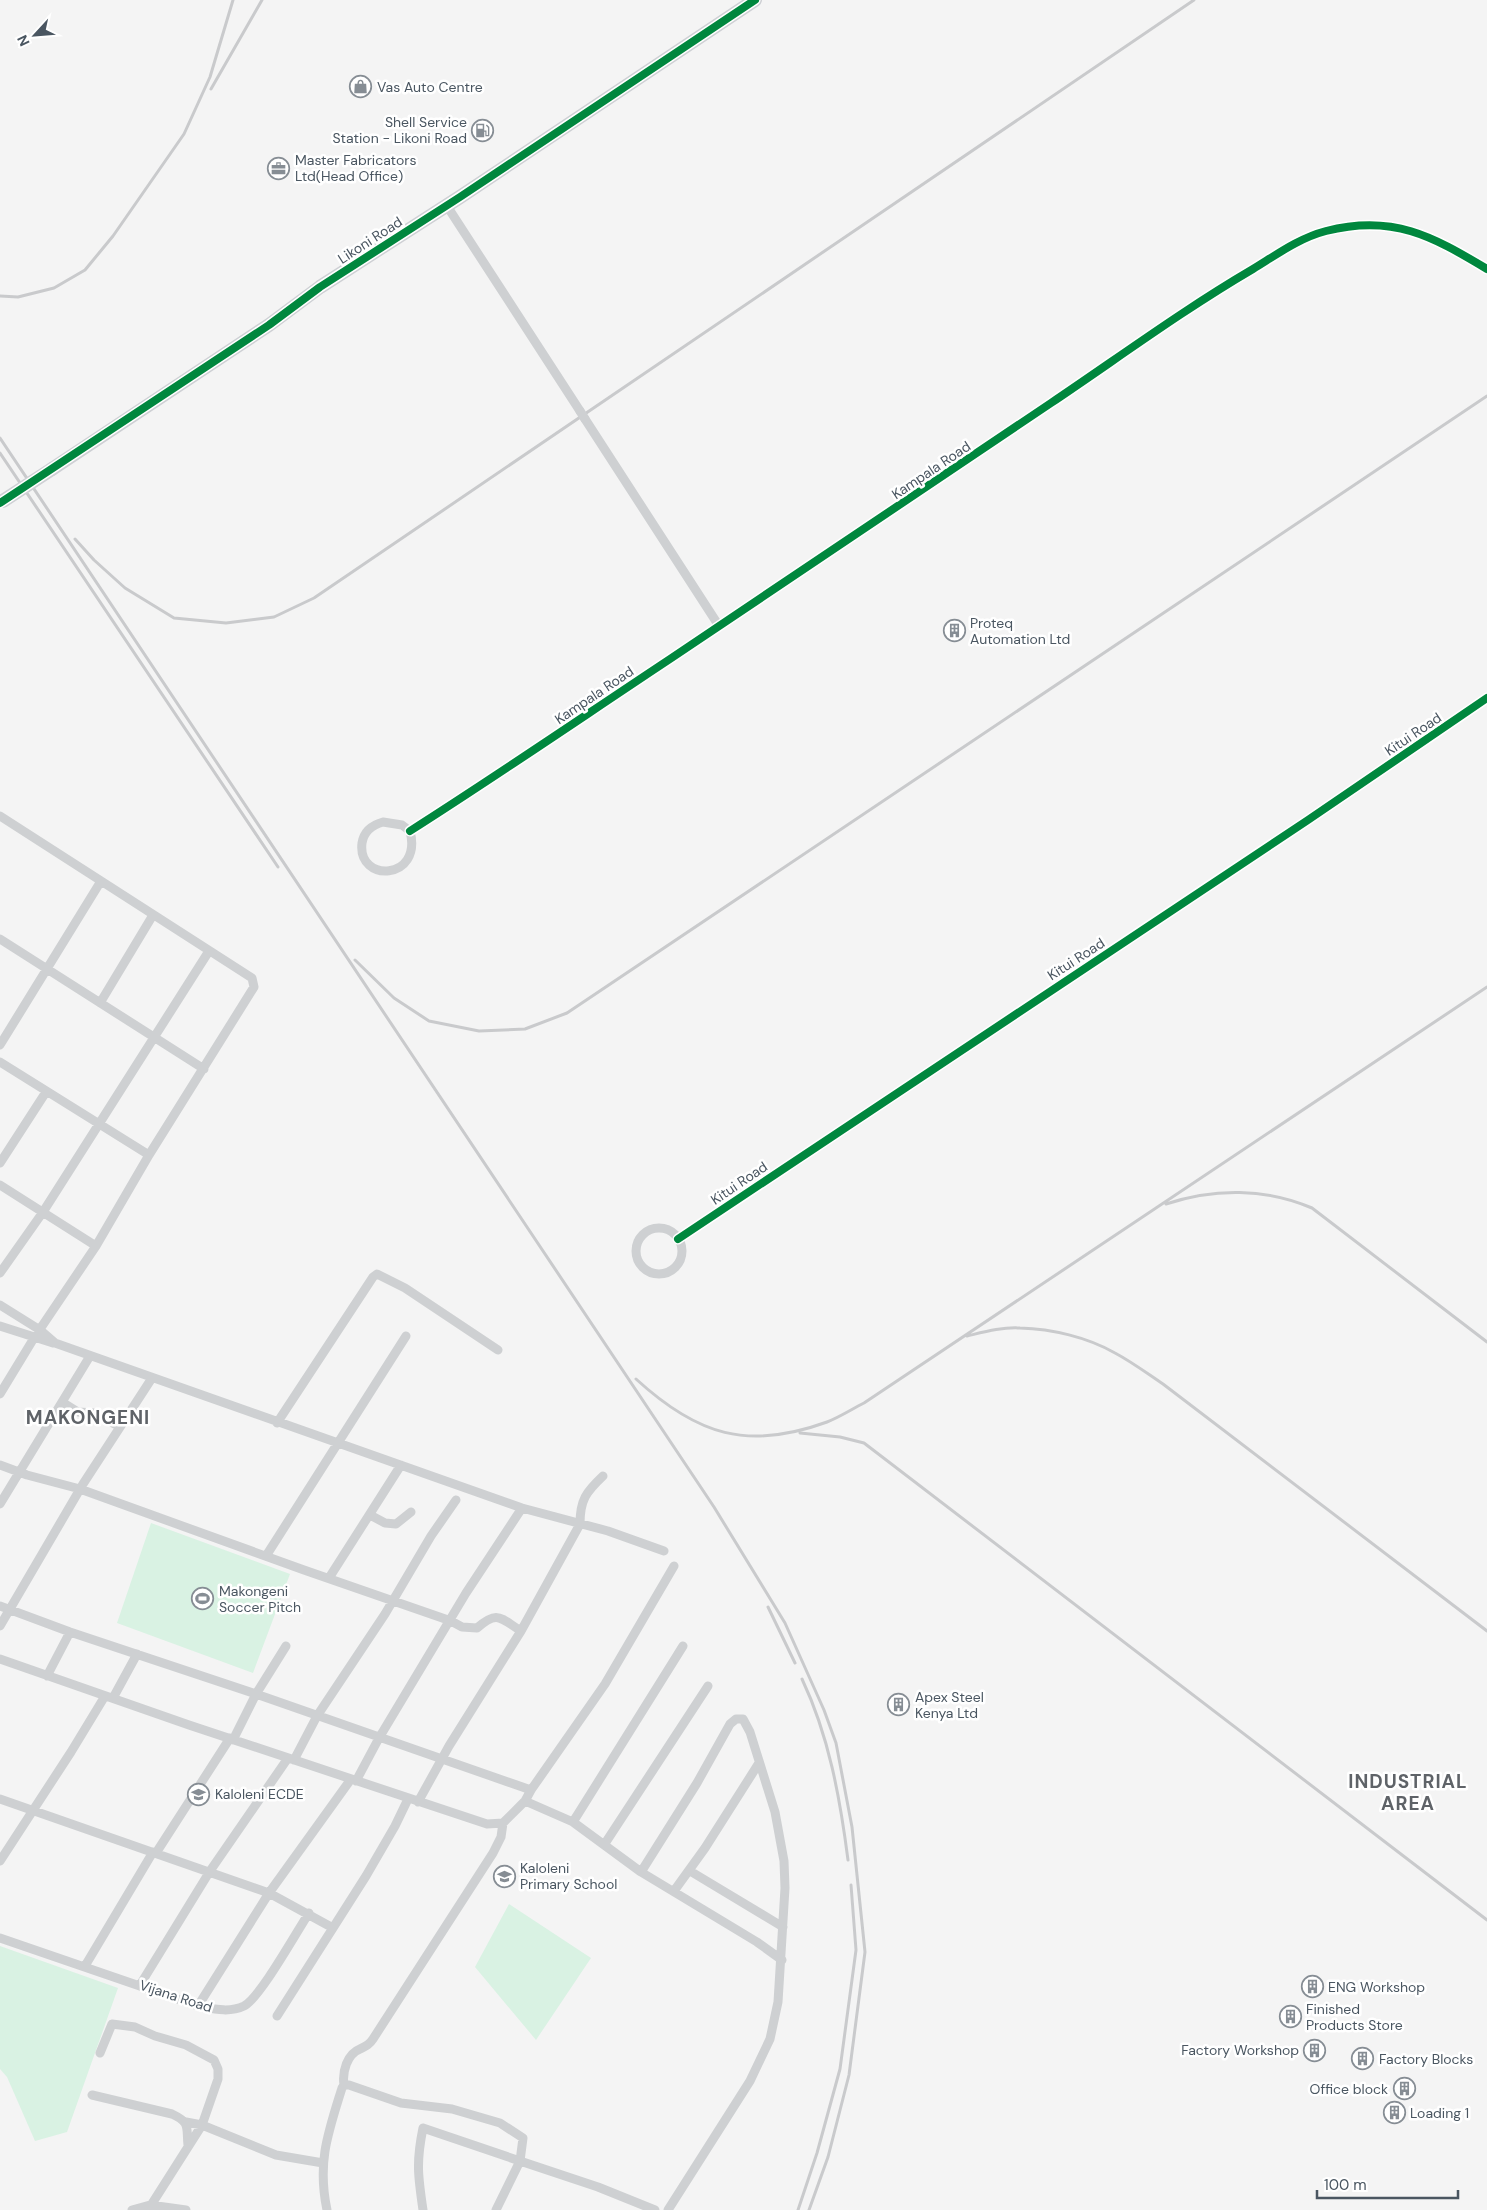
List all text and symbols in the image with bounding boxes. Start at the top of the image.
north arrow [10,10,60,60]
text: N [13,32,34,49]
shop icon: Vas Auto Centre [349,75,373,99]
place label: Vas Auto Centre [377,78,483,96]
place label: Shell Service Station - Likoni Road [332,113,467,147]
fuel station icon: Shell Service Station - Likoni Road [471,118,495,142]
place label: Master Fabricators Ltd(Head Office) [295,151,416,185]
office icon: Master Fabricators Ltd(Head Office) [267,156,291,180]
street label: Likoni Road [334,212,406,268]
street label: Kampala Road [888,437,974,503]
place label: Proteq Automation Ltd [970,614,1070,648]
building icon: Proteq Automation Ltd [942,619,966,643]
street label: Kampala Road [551,662,637,728]
street label: Kitui Road [1381,708,1445,760]
street label: Kitui Road [1044,934,1108,984]
street label: Kitui Road [707,1157,771,1209]
district label: MAKONGENI [26,1405,150,1430]
place label: Makongeni Soccer Pitch [219,1582,301,1616]
sports icon: Makongeni Soccer Pitch [191,1587,215,1611]
place label: Apex Steel Kenya Ltd [915,1688,984,1722]
building icon: Apex Steel Kenya Ltd [887,1693,911,1717]
district label: INDUSTRIAL AREA [1348,1769,1468,1816]
school or university icon: Kaloleni ECDE [187,1782,211,1806]
place label: Kaloleni ECDE [215,1785,304,1803]
place label: Kaloleni Primary School [520,1859,617,1893]
school or university icon: Kaloleni Primary School [492,1864,516,1888]
building icon: ENG Workshop [1300,1975,1324,1999]
street label: Vijana Road [137,1976,215,2016]
place label: ENG Workshop [1328,1978,1425,1996]
place label: Finished Products Store [1306,2000,1403,2034]
building icon: Finished Products Store [1278,2005,1302,2029]
building icon: Factory Workshop [1303,2038,1327,2062]
place label: Factory Workshop [1181,2041,1299,2059]
building icon: Factory Blocks [1351,2047,1375,2071]
place label: Factory Blocks [1379,2050,1473,2068]
building icon: Office block [1392,2077,1416,2101]
place label: Office block [1310,2080,1388,2098]
building icon: Loading 1 [1382,2101,1406,2125]
place label: Loading 1 [1410,2104,1469,2122]
scale bar [1317,2168,1458,2200]
text: 100 m [1324,2175,1367,2195]

